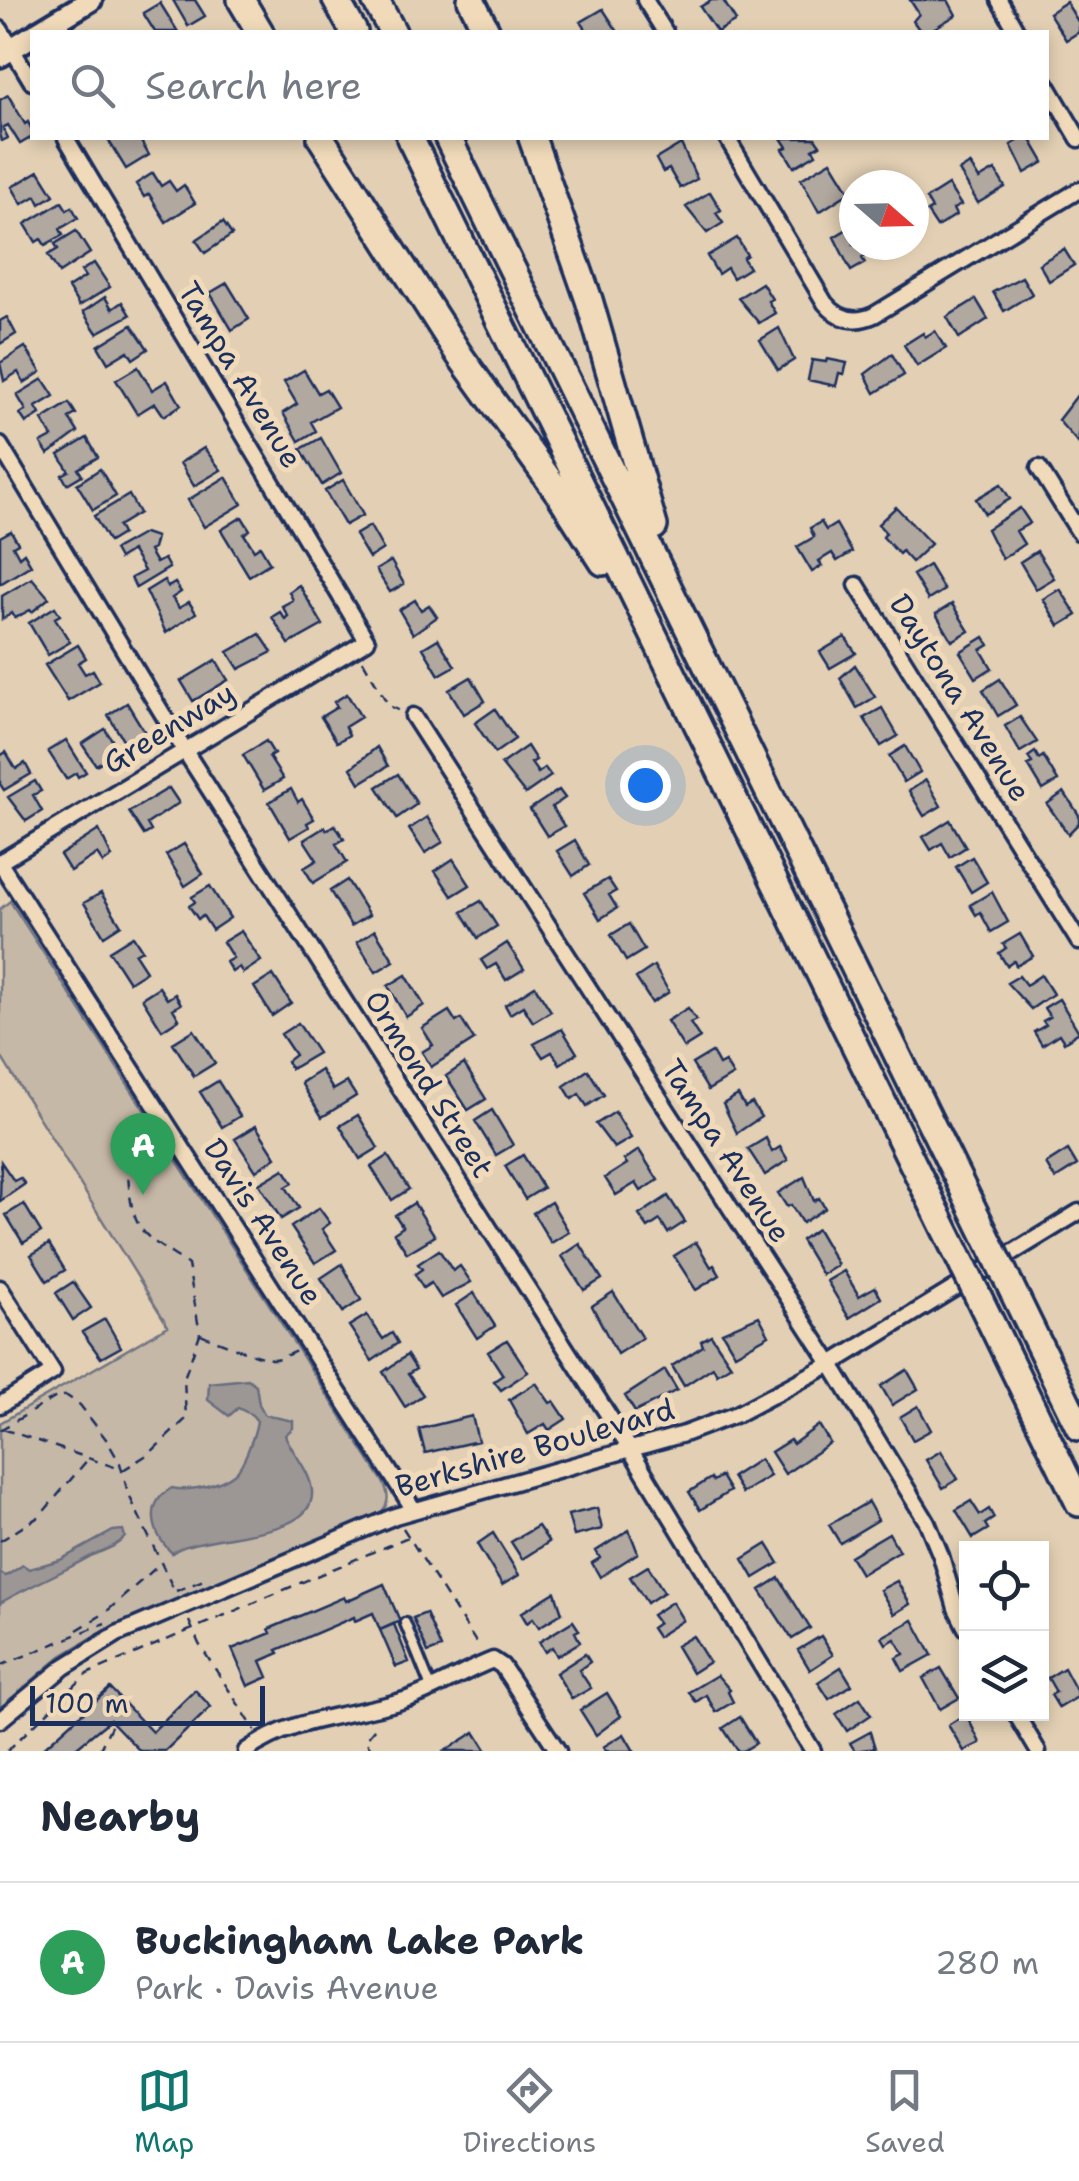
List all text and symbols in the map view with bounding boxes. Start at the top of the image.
search box [30,30,1049,140]
icon: search [65,58,120,113]
text: Search here [145,60,362,111]
north arrow [839,170,929,260]
street label: Tampa Avenue [169,274,312,476]
street label: Daytona Avenue [880,586,1041,809]
street label: Greenway [95,672,243,783]
your location [620,760,671,811]
street label: Ormond Street [355,982,504,1185]
street label: Tampa Avenue [652,1051,801,1250]
pin: A [110,1112,176,1195]
street label: Davis Avenue [194,1130,333,1313]
street label: Berkshire Boulevard [391,1388,679,1507]
map controls [959,1541,1049,1721]
button: locate [959,1541,1049,1631]
button: layers [959,1631,1049,1721]
scale bar [30,1681,265,1726]
text: 100 m [45,1684,129,1722]
text: Nearby [40,1788,200,1844]
text: Buckingham Lake Park [135,1915,584,1966]
text: A [60,1941,85,1984]
text: 280 m [935,1941,1039,1984]
text: Park · Davis Avenue [135,1966,439,2009]
tab: Map [134,2063,194,2161]
tab: Directions [463,2063,596,2161]
tab: Saved [865,2063,945,2161]

